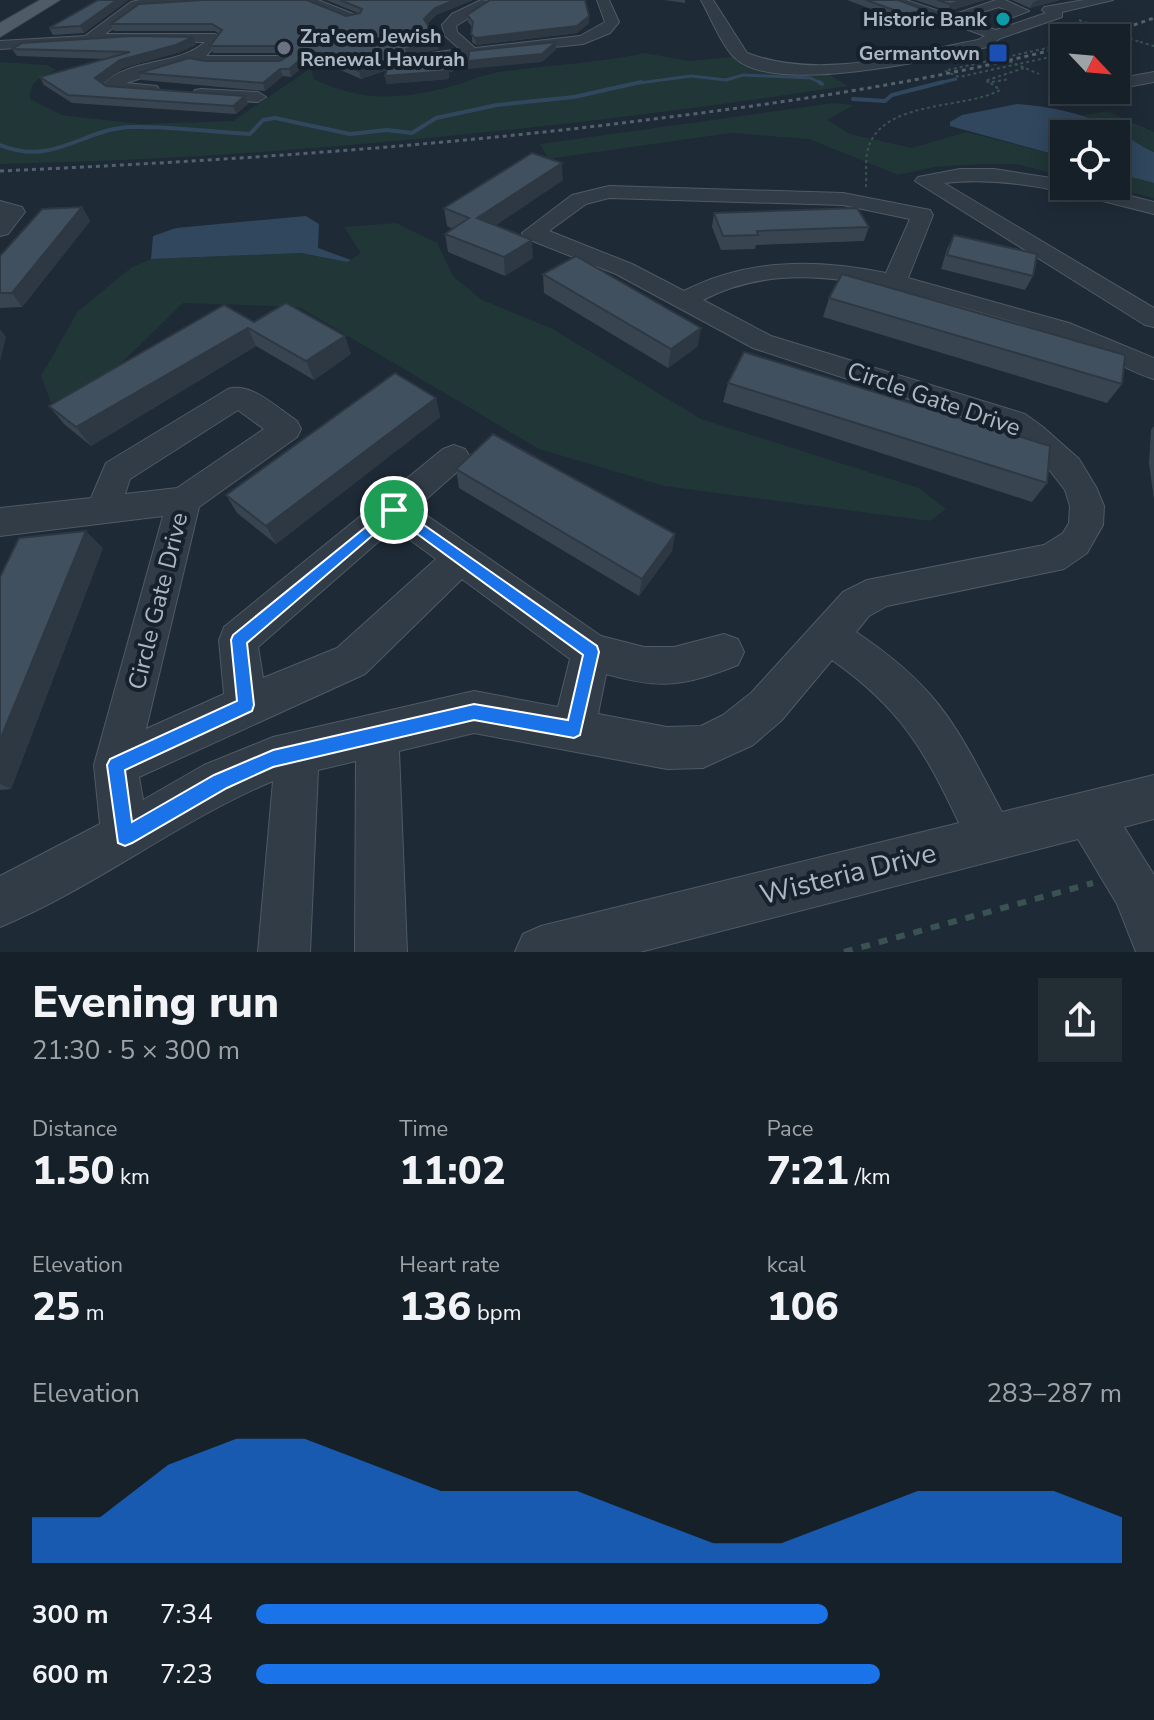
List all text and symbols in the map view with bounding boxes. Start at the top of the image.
place label: Historic Bank [863,6,988,33]
marker: Historic Bank [994,10,1012,28]
place label: Zra'eem Jewish Renewal Havurah [300,23,465,73]
north arrow [1050,24,1130,104]
map controls [1050,24,1130,200]
marker: Zra'eem Jewish Renewal Havurah [275,39,293,57]
place label: Germantown [859,40,980,67]
marker: Germantown [987,42,1009,64]
button: locate [1050,120,1130,200]
street label: Circle Gate Drive [843,354,1025,444]
pin [360,476,428,544]
icon: arrive [372,488,416,532]
street label: Circle Gate Drive [121,509,195,693]
street label: Wisteria Drive [756,834,940,914]
text: Evening run [32,973,279,1033]
button: share [1038,978,1122,1062]
text: 21:30 · 5 × 300 m [32,1033,240,1068]
text: Distance [32,1114,117,1144]
text: Time [399,1114,448,1144]
text: Pace [767,1114,813,1144]
text: 1.50 [32,1144,114,1198]
text: 11:02 [399,1144,506,1198]
text: 7:21 [767,1144,849,1198]
text: km [114,1162,150,1192]
text: /km [849,1162,891,1192]
text: Elevation [32,1250,123,1280]
text: Heart rate [399,1250,500,1280]
text: kcal [767,1250,806,1280]
text: 25 [32,1280,80,1334]
text: 136 [399,1280,471,1334]
text: 106 [767,1280,839,1334]
text: m [80,1298,105,1328]
text: bpm [471,1298,521,1328]
text: Elevation [32,1376,140,1411]
text: 283–287 m [986,1376,1122,1411]
text: 300 m [32,1597,109,1632]
text: 7:34 [160,1597,213,1632]
text: 600 m [32,1657,109,1692]
text: 7:23 [160,1657,213,1692]

